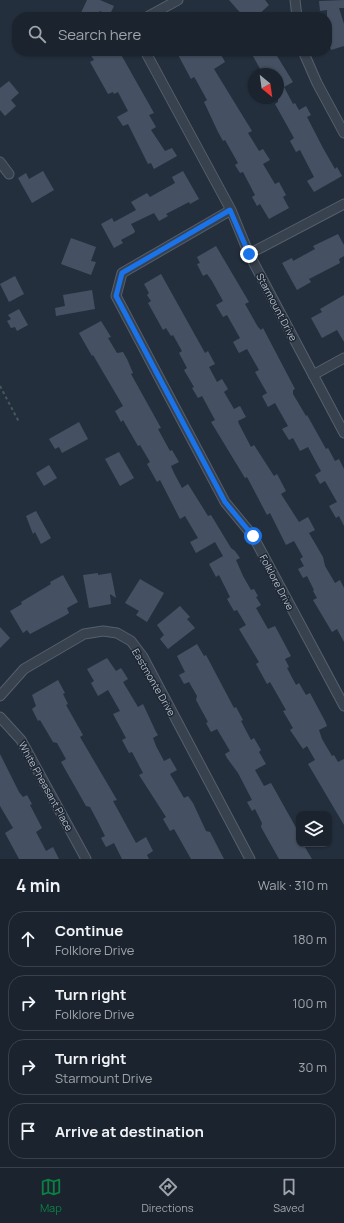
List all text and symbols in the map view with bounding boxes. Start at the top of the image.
search box [12,12,332,56]
icon: search [26,23,48,45]
text: Search here [58,24,141,45]
north arrow [248,68,284,104]
route end [240,245,258,263]
street label: Starmount Drive [253,271,301,344]
route start [244,527,262,545]
street label: Folklore Drive [256,552,298,612]
street label: Eastmonte Drive [129,646,179,718]
street label: White Pheasant Place [16,739,77,833]
map controls [296,811,332,847]
button: layers [296,811,332,847]
text: 4 min [16,874,60,897]
text: Walk · 310 m [258,876,328,894]
text: Continue [55,920,123,941]
icon: ahead [17,928,39,950]
text: 180 m [293,930,327,948]
text: Folklore Drive [55,941,134,959]
text: Turn right [55,984,126,1005]
icon: right [17,992,39,1014]
text: 100 m [292,994,327,1012]
text: Folklore Drive [55,1005,134,1023]
text: Turn right [55,1048,126,1069]
icon: right [17,1056,39,1078]
text: 30 m [298,1058,327,1076]
text: Starmount Drive [55,1069,152,1087]
icon: arrive [17,1120,39,1142]
text: Arrive at destination [55,1121,204,1142]
tab: Map [40,1176,62,1215]
tab: Directions [141,1176,194,1215]
tab: Saved [273,1176,304,1215]

